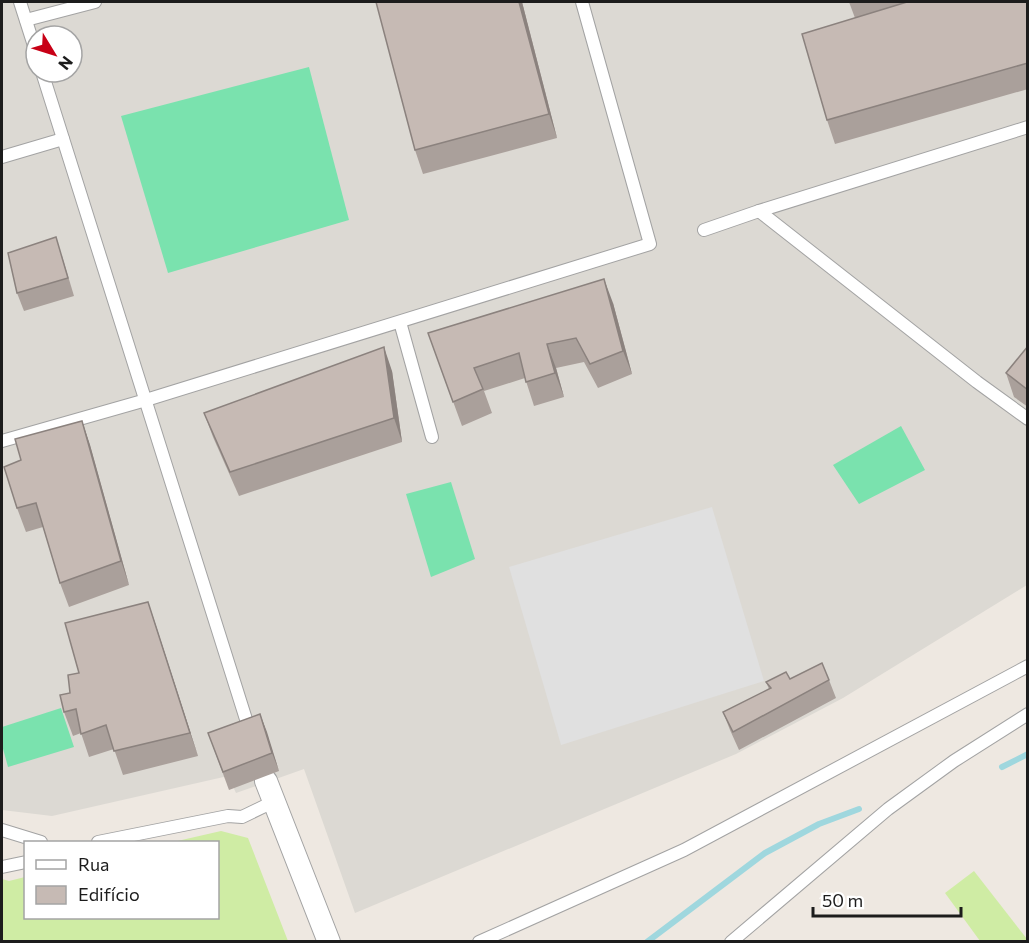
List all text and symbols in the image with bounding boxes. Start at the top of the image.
north arrow [24,24,84,84]
text: N [55,53,77,74]
legend [24,841,219,919]
text: Rua [78,853,109,875]
scale bar [813,880,962,918]
text: Edifício [78,883,140,905]
text: 50 m [822,889,863,911]

